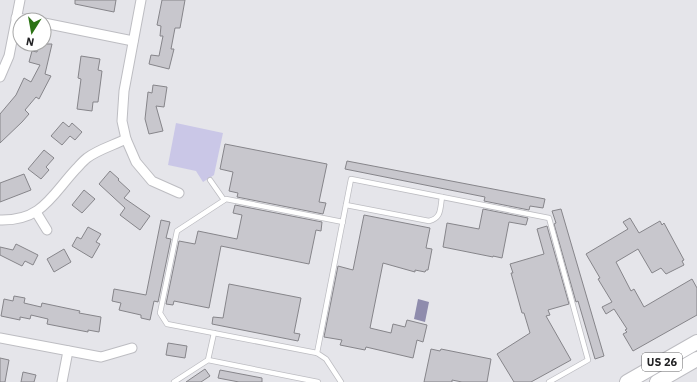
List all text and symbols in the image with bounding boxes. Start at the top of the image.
north arrow [12,12,52,52]
text: N [25,34,35,49]
road number: US 26 [642,353,682,371]

